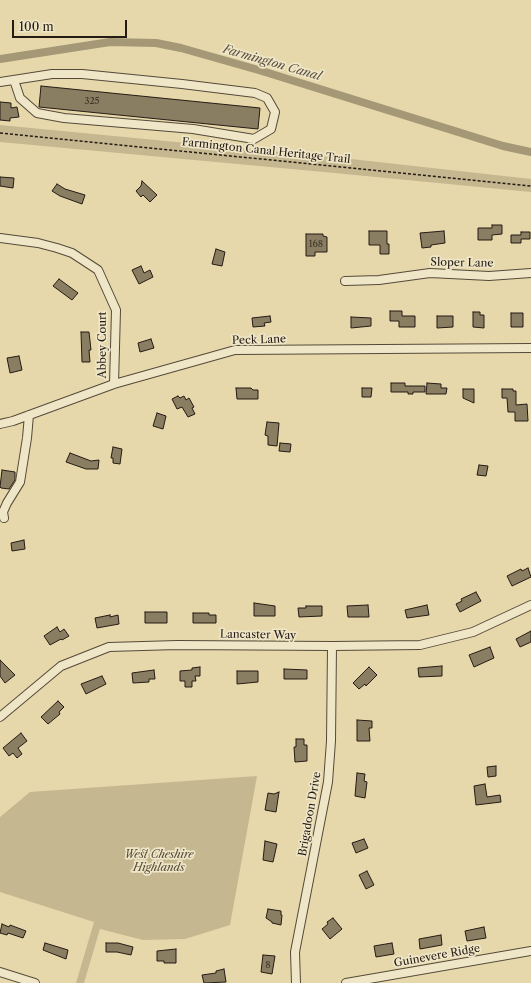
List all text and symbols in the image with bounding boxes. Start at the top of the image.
scale bar [14,12,129,38]
text: 100 m [19,19,54,34]
water label: Farmington Canal [221,42,323,84]
house number: 325 [84,96,100,106]
street label: Farmington Canal Heritage Trail [181,136,351,166]
house number: 168 [309,239,323,249]
street label: Sloper Lane [430,256,494,270]
street label: Abbey Court [96,312,110,378]
street label: Peck Lane [232,332,286,348]
street label: Lancaster Way [220,628,296,642]
street label: Brigadoon Drive [296,771,324,857]
park label: West Cheshire Highlands [124,848,194,874]
street label: Guinevere Ridge [393,942,481,970]
house number: 8 [265,960,271,970]

